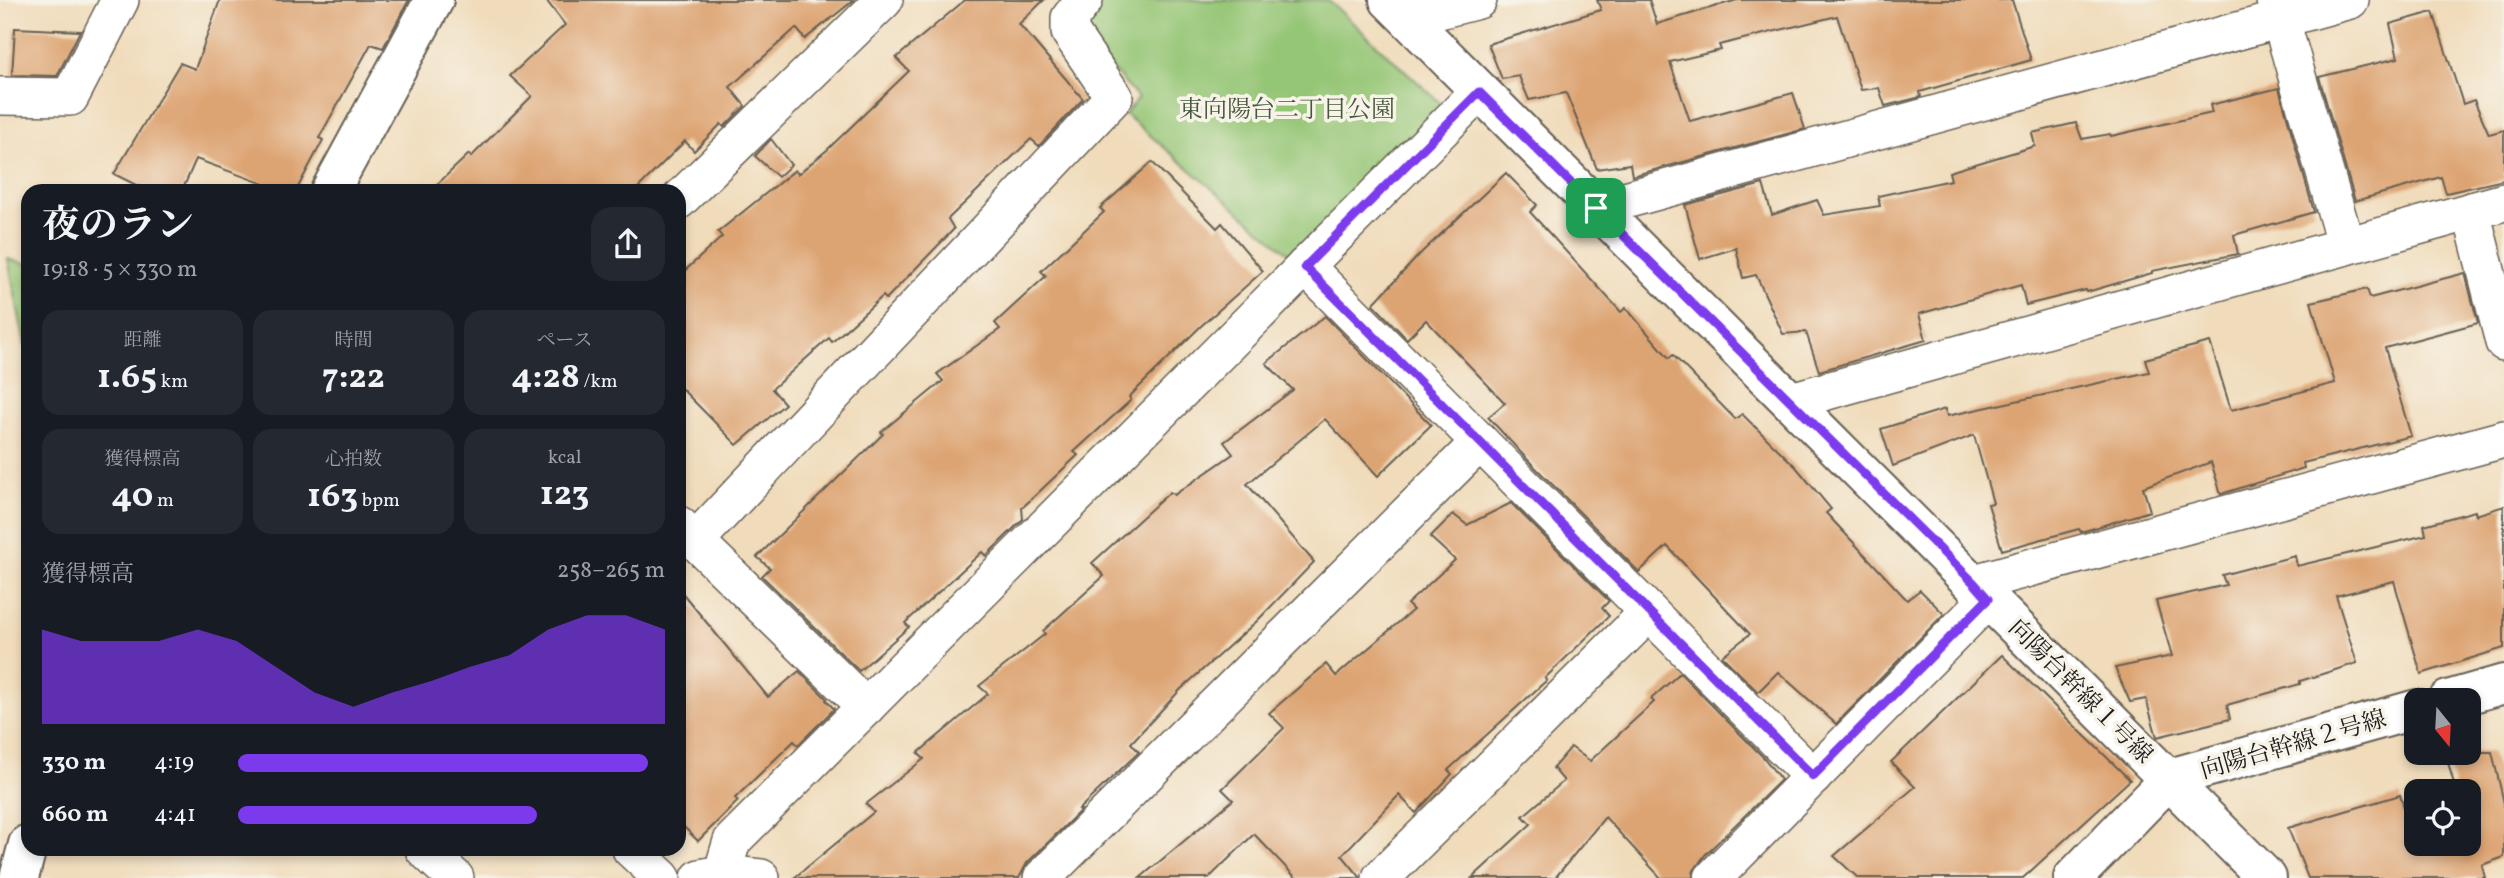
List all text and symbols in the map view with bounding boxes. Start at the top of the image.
park label: 東向陽台二丁目公園 [1179,94,1395,128]
pin [1566,178,1626,238]
icon: arrive [1577,189,1615,227]
text: 夜のラン [42,201,194,254]
button: share [591,207,665,281]
text: 19:18 · 5 × 330 m [42,254,197,286]
text: 距離 [123,328,162,354]
text: 時間 [334,328,373,354]
text: ペース [536,328,593,354]
text: 1.65 [97,354,157,402]
text: 7:22 [322,354,385,402]
text: 4:28 [511,354,580,402]
text: km [157,369,188,395]
text: /km [580,369,618,395]
text: kcal [548,445,581,471]
text: 獲得標高 [104,447,181,473]
text: 心拍数 [325,447,382,473]
text: 123 [540,471,589,519]
text: 40 [111,473,153,521]
text: 163 [307,473,358,521]
text: m [153,488,174,514]
text: bpm [358,488,400,514]
text: 258–265 m [557,555,665,587]
text: 獲得標高 [42,559,134,591]
street label: 向陽台幹線１号線 [2000,613,2159,772]
north arrow [2404,688,2482,765]
map controls [2404,688,2481,856]
street label: 向陽台幹線２号線 [2197,703,2391,789]
text: 330 m [42,747,106,779]
text: 4:19 [154,747,194,779]
button: locate [2404,779,2481,856]
text: 660 m [42,799,108,831]
text: 4:41 [154,799,196,831]

